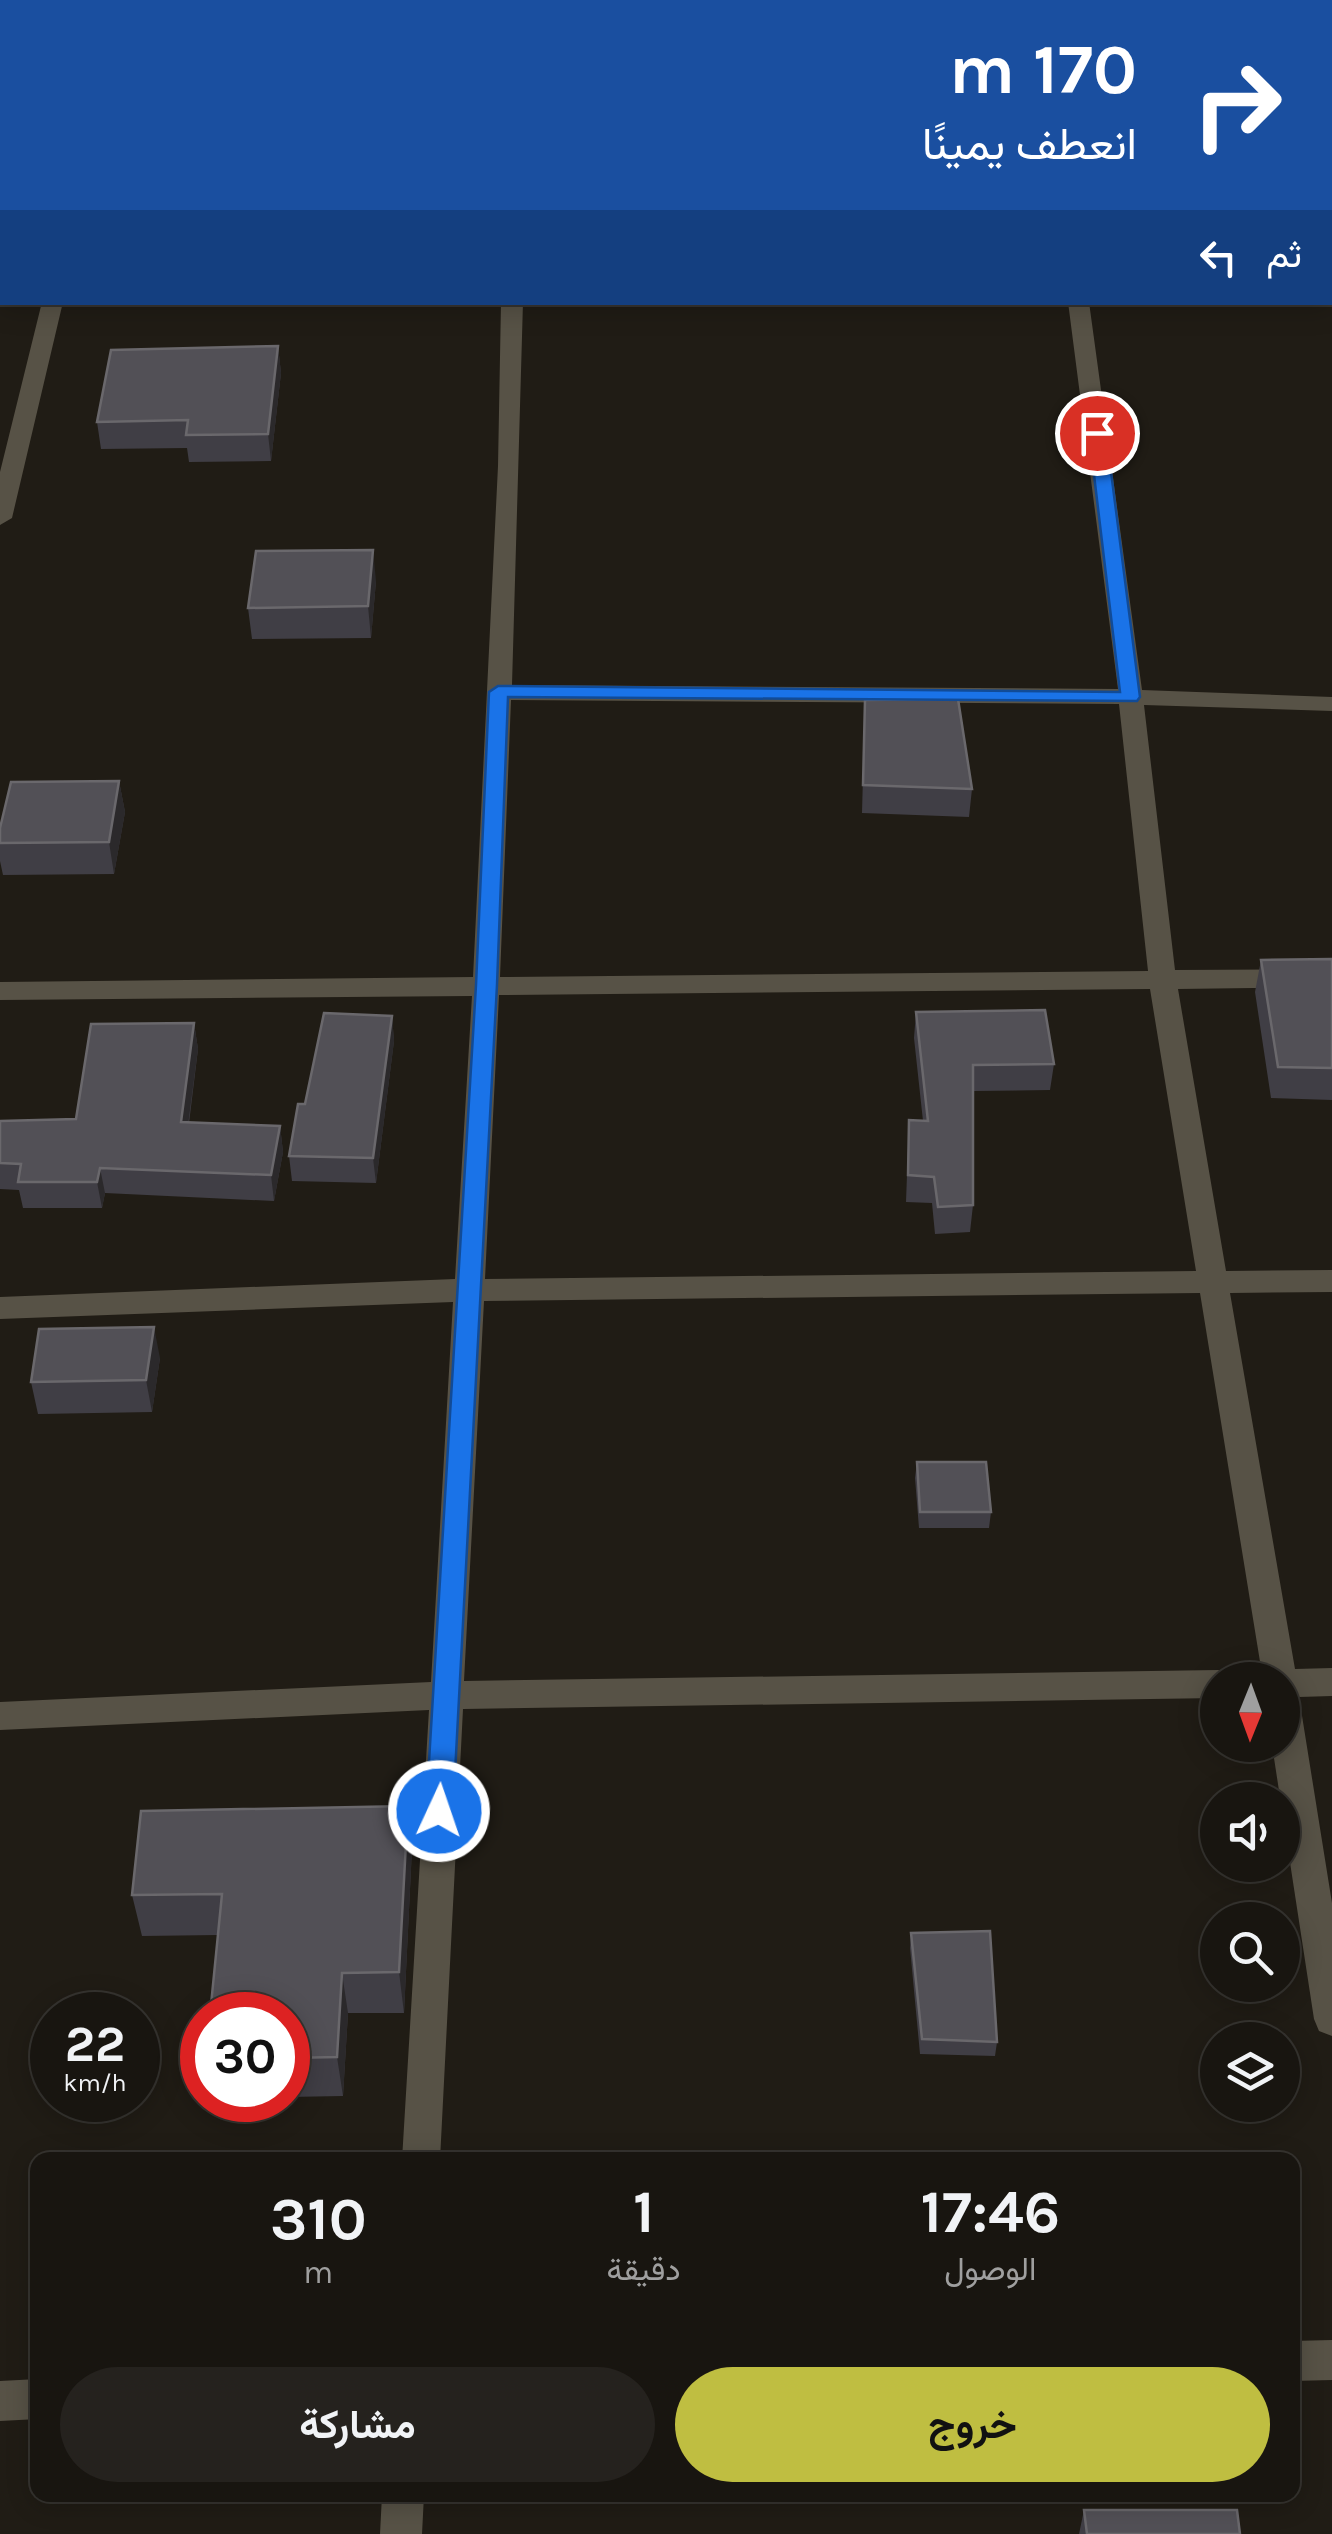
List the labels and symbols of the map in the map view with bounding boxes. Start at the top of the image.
pin [1055,391,1140,476]
north arrow [1200,1662,1300,1762]
position arrow [387,1759,491,1863]
speed limit sign: 30 [180,1992,310,2122]

